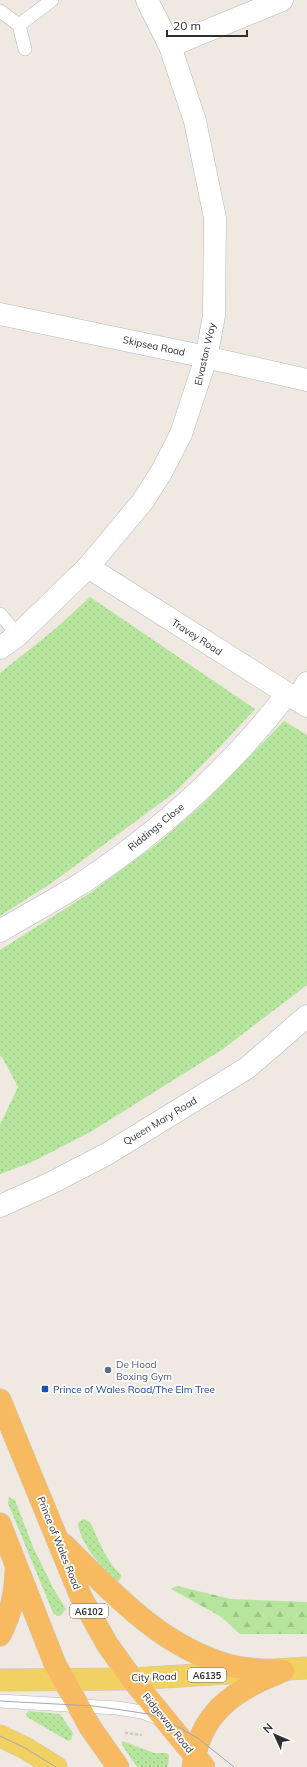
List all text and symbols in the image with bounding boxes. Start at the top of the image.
scale bar [167,12,247,38]
text: 20 m [173,18,201,33]
street label: Elvaston Way [191,321,219,387]
street label: Skipsea Road [122,333,186,359]
street label: Travey Road [169,616,225,658]
street label: Riddings Close [125,800,187,854]
street label: Queen Mary Road [121,1094,199,1148]
place label: De Hood Boxing Gym [116,1358,172,1383]
marker: De Hood Boxing Gym [103,1365,113,1375]
place label: Prince of Wales Road/The Elm Tree [53,1383,215,1396]
marker: Prince of Wales Road/The Elm Tree [40,1384,50,1394]
street label: Prince of Wales Road [34,1495,84,1591]
road number: A6102 [70,1604,108,1618]
road number: A6135 [188,1668,226,1682]
street label: City Road [131,1670,177,1684]
street label: Ridgeway Road [140,1690,196,1756]
north arrow [255,1715,295,1755]
text: N [260,1720,276,1736]

